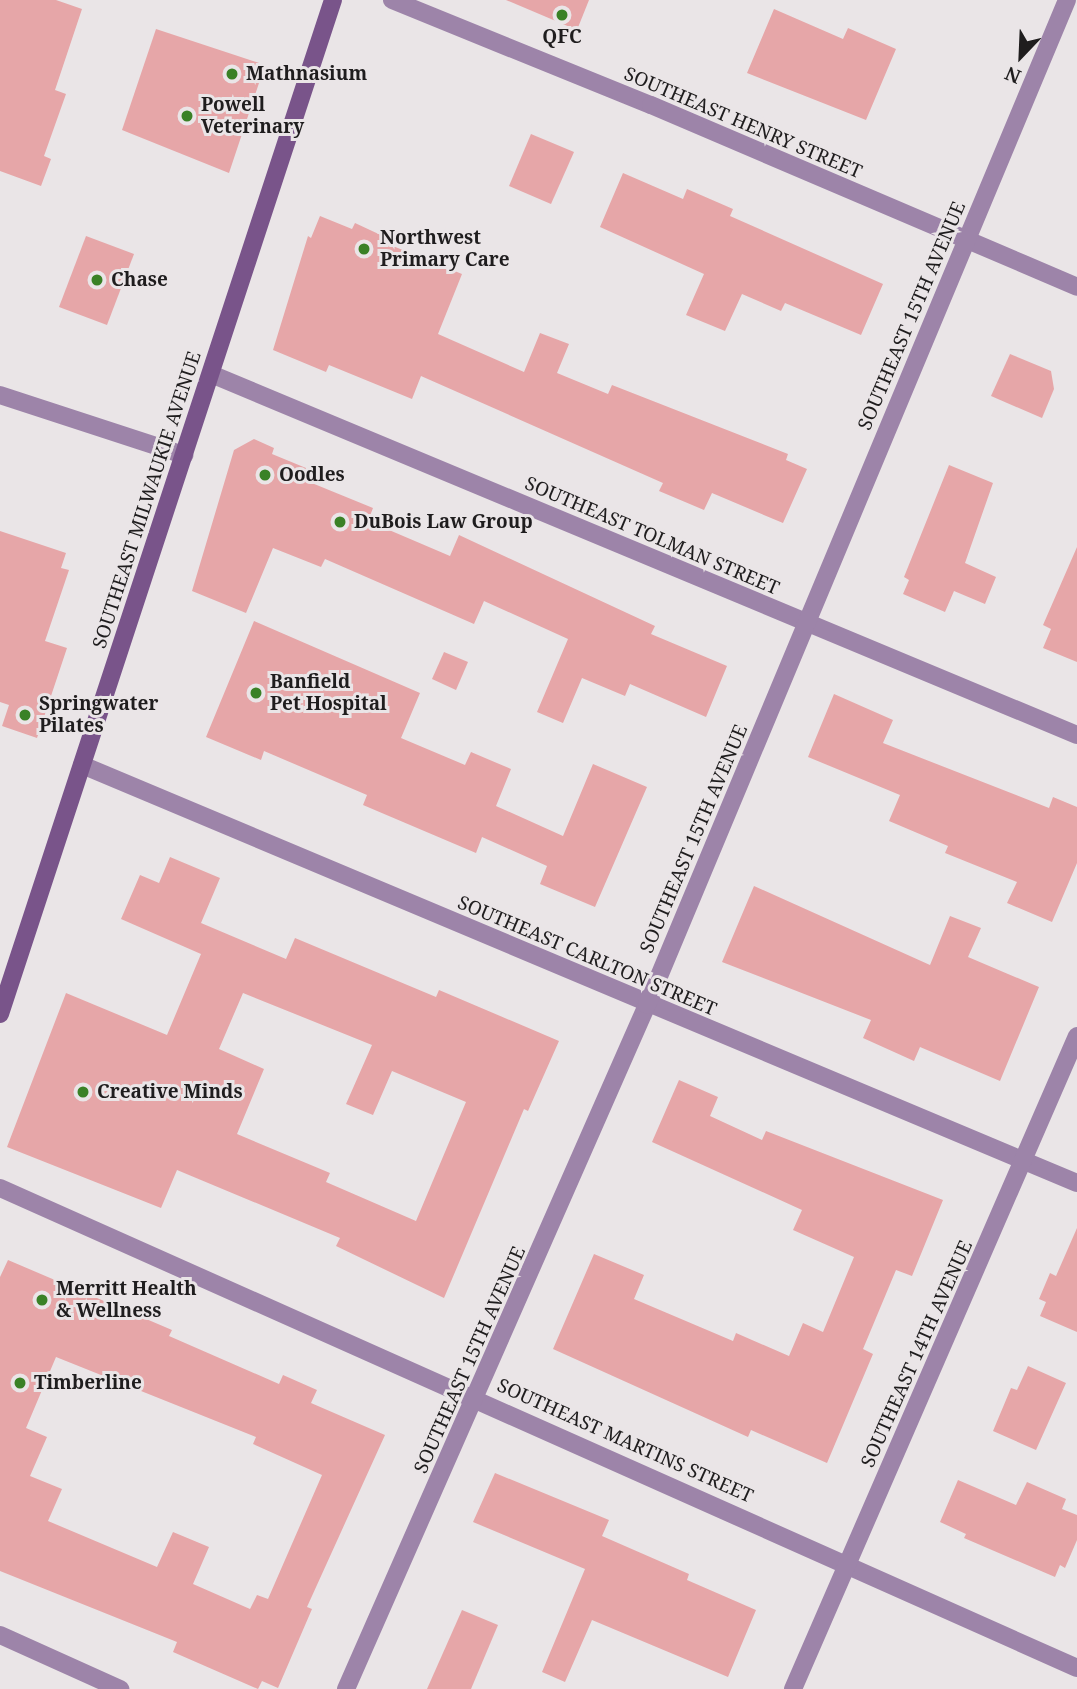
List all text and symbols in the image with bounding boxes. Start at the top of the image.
marker: QFC [554,7,570,23]
north arrow [986,21,1056,91]
place label: QFC [542,26,582,48]
text: N [1001,60,1025,90]
street label: SOUTHEAST HENRY STREET [621,62,865,184]
place label: Mathnasium [246,63,367,85]
marker: Mathnasium [224,66,240,82]
place label: Powell Veterinary [201,94,304,138]
marker: Powell Veterinary [179,108,195,124]
street label: SOUTHEAST 15TH AVENUE [853,198,971,434]
place label: Northwest Primary Care [380,227,510,271]
marker: Northwest Primary Care [354,239,374,259]
place label: Chase [111,269,168,291]
marker: Chase [89,272,105,288]
street label: SOUTHEAST MILWAUKIE AVENUE [88,349,206,651]
place label: Oodles [279,464,345,486]
marker: Oodles [257,467,273,483]
street label: SOUTHEAST TOLMAN STREET [522,472,782,600]
place label: DuBois Law Group [354,511,533,533]
marker: DuBois Law Group [332,514,348,530]
place label: Banfield Pet Hospital [270,671,387,715]
marker: Banfield Pet Hospital [248,685,264,701]
place label: Springwater Pilates [39,693,158,737]
marker: Springwater Pilates [17,707,33,723]
street label: SOUTHEAST 15TH AVENUE [635,721,753,957]
street label: SOUTHEAST CARLTON STREET [454,891,720,1021]
place label: Creative Minds [97,1081,243,1103]
marker: Creative Minds [75,1084,91,1100]
street label: SOUTHEAST 14TH AVENUE [857,1237,977,1471]
street label: SOUTHEAST 15TH AVENUE [410,1243,530,1477]
place label: Merritt Health & Wellness [56,1278,197,1322]
marker: Merritt Health & Wellness [34,1292,50,1308]
place label: Timberline [34,1372,142,1394]
street label: SOUTHEAST MARTINS STREET [494,1374,756,1508]
marker: Timberline [12,1375,28,1391]

